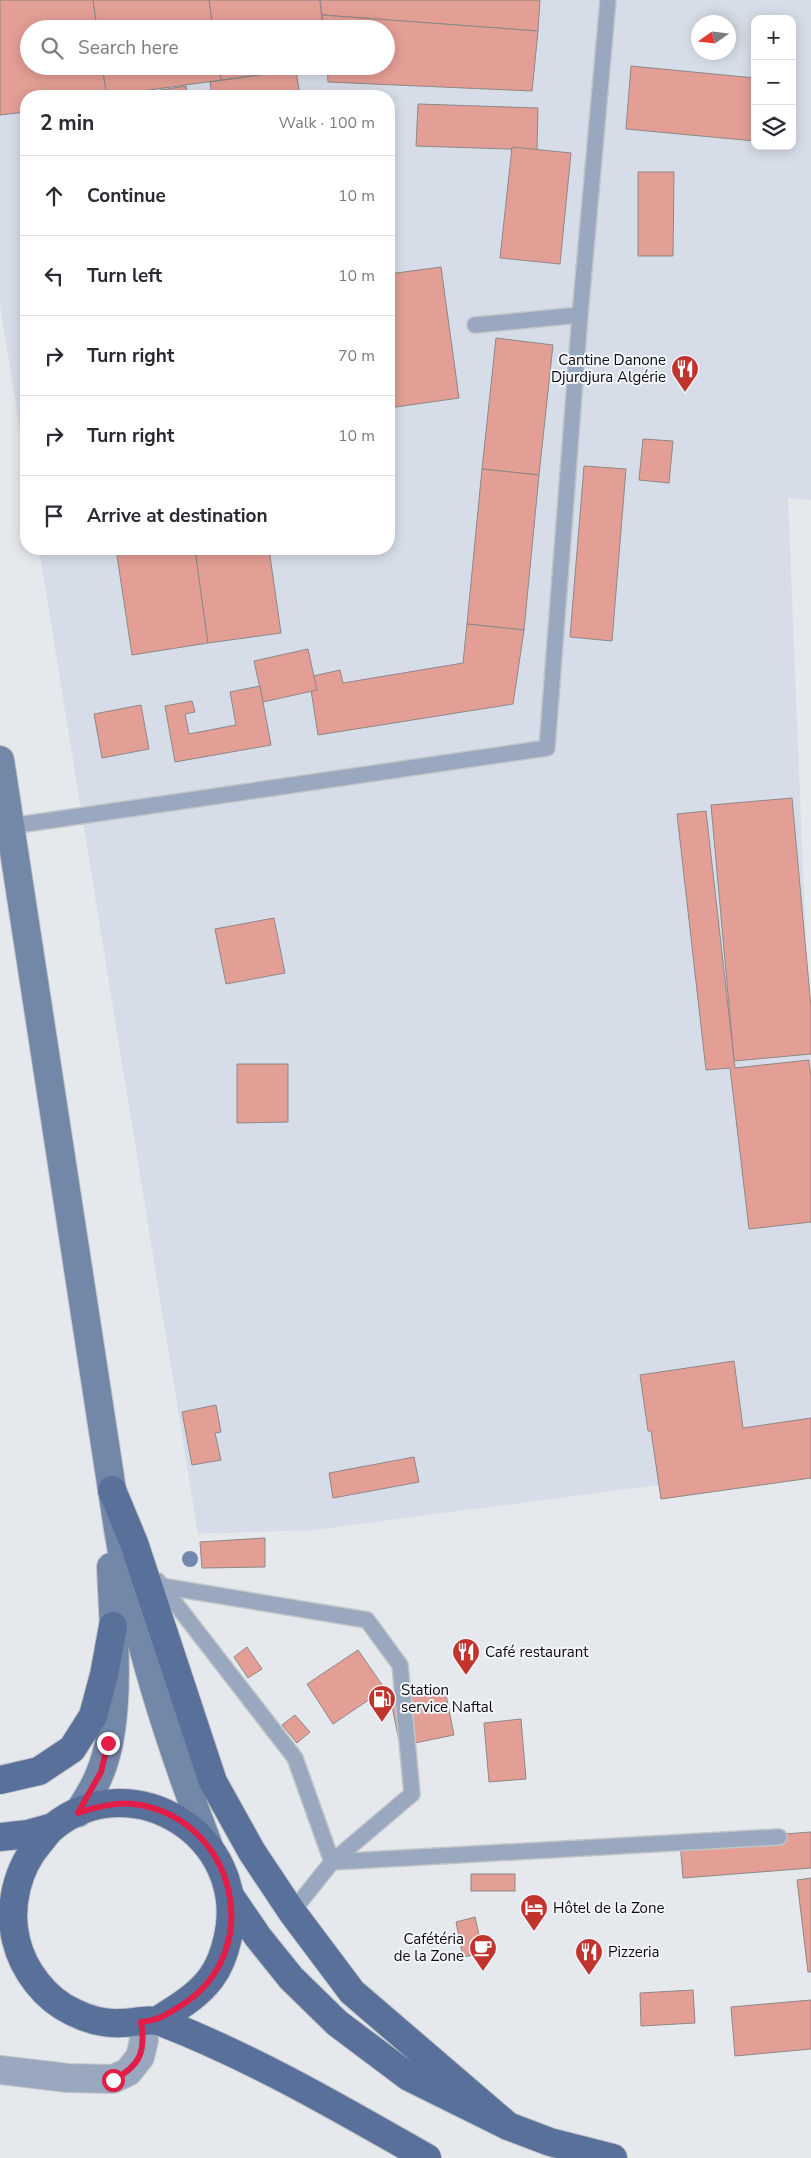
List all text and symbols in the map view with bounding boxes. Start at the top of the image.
north arrow [691,15,736,60]
map controls [751,15,796,150]
button: + [751,15,796,60]
search box [20,20,395,75]
icon: search [38,34,66,62]
text: Search here [78,35,179,61]
button: − [751,60,796,105]
button: layers [751,105,796,150]
text: 2 min [40,109,94,137]
text: Walk · 100 m [279,112,375,134]
icon: ahead [40,182,68,210]
text: Continue [87,183,166,209]
text: 10 m [338,185,375,207]
icon: left [40,262,68,290]
text: Turn left [87,263,162,289]
text: 10 m [338,265,375,287]
icon: right [40,342,68,370]
text: Turn right [87,343,174,369]
text: 70 m [338,345,375,367]
place label: Cantine Danone Djurdjura Algérie [551,350,666,387]
restaurant icon: Cantine Danone Djurdjura Algérie [670,354,700,393]
icon: right [40,422,68,450]
text: Turn right [87,423,174,449]
text: 10 m [338,425,375,447]
icon: arrive [40,502,68,530]
text: Arrive at destination [87,503,268,529]
restaurant icon: Café restaurant [451,1637,481,1676]
place label: Café restaurant [485,1642,589,1662]
place label: Station service Naftal [401,1680,494,1717]
fuel station icon: Station service Naftal [367,1684,397,1723]
route end [97,1732,120,1755]
hotel icon: Hôtel de la Zone [519,1893,549,1932]
place label: Hôtel de la Zone [553,1898,664,1918]
place label: Cafétéria de la Zone [394,1929,464,1966]
cafe icon: Cafétéria de la Zone [468,1933,498,1972]
restaurant icon: Pizzeria [574,1937,604,1976]
place label: Pizzeria [608,1942,660,1962]
route start [102,2069,125,2092]

